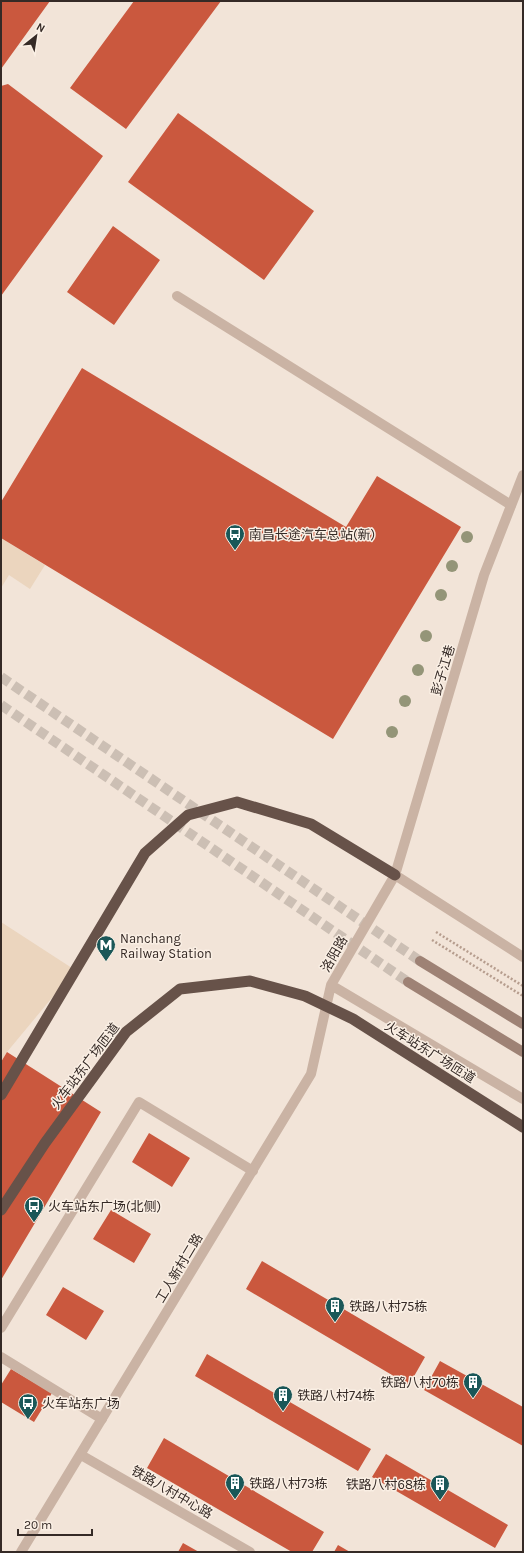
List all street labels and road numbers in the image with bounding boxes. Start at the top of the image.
street label: 彭子江巷 [428,643,458,697]
street label: 洛阳路 [318,933,350,975]
street label: 火车站东广场匝道 [382,1018,478,1086]
street label: 火车站东广场匝道 [48,1020,122,1112]
street label: 工人新村二路 [152,1231,206,1305]
street label: 铁路八村中心路 [129,1463,215,1521]

